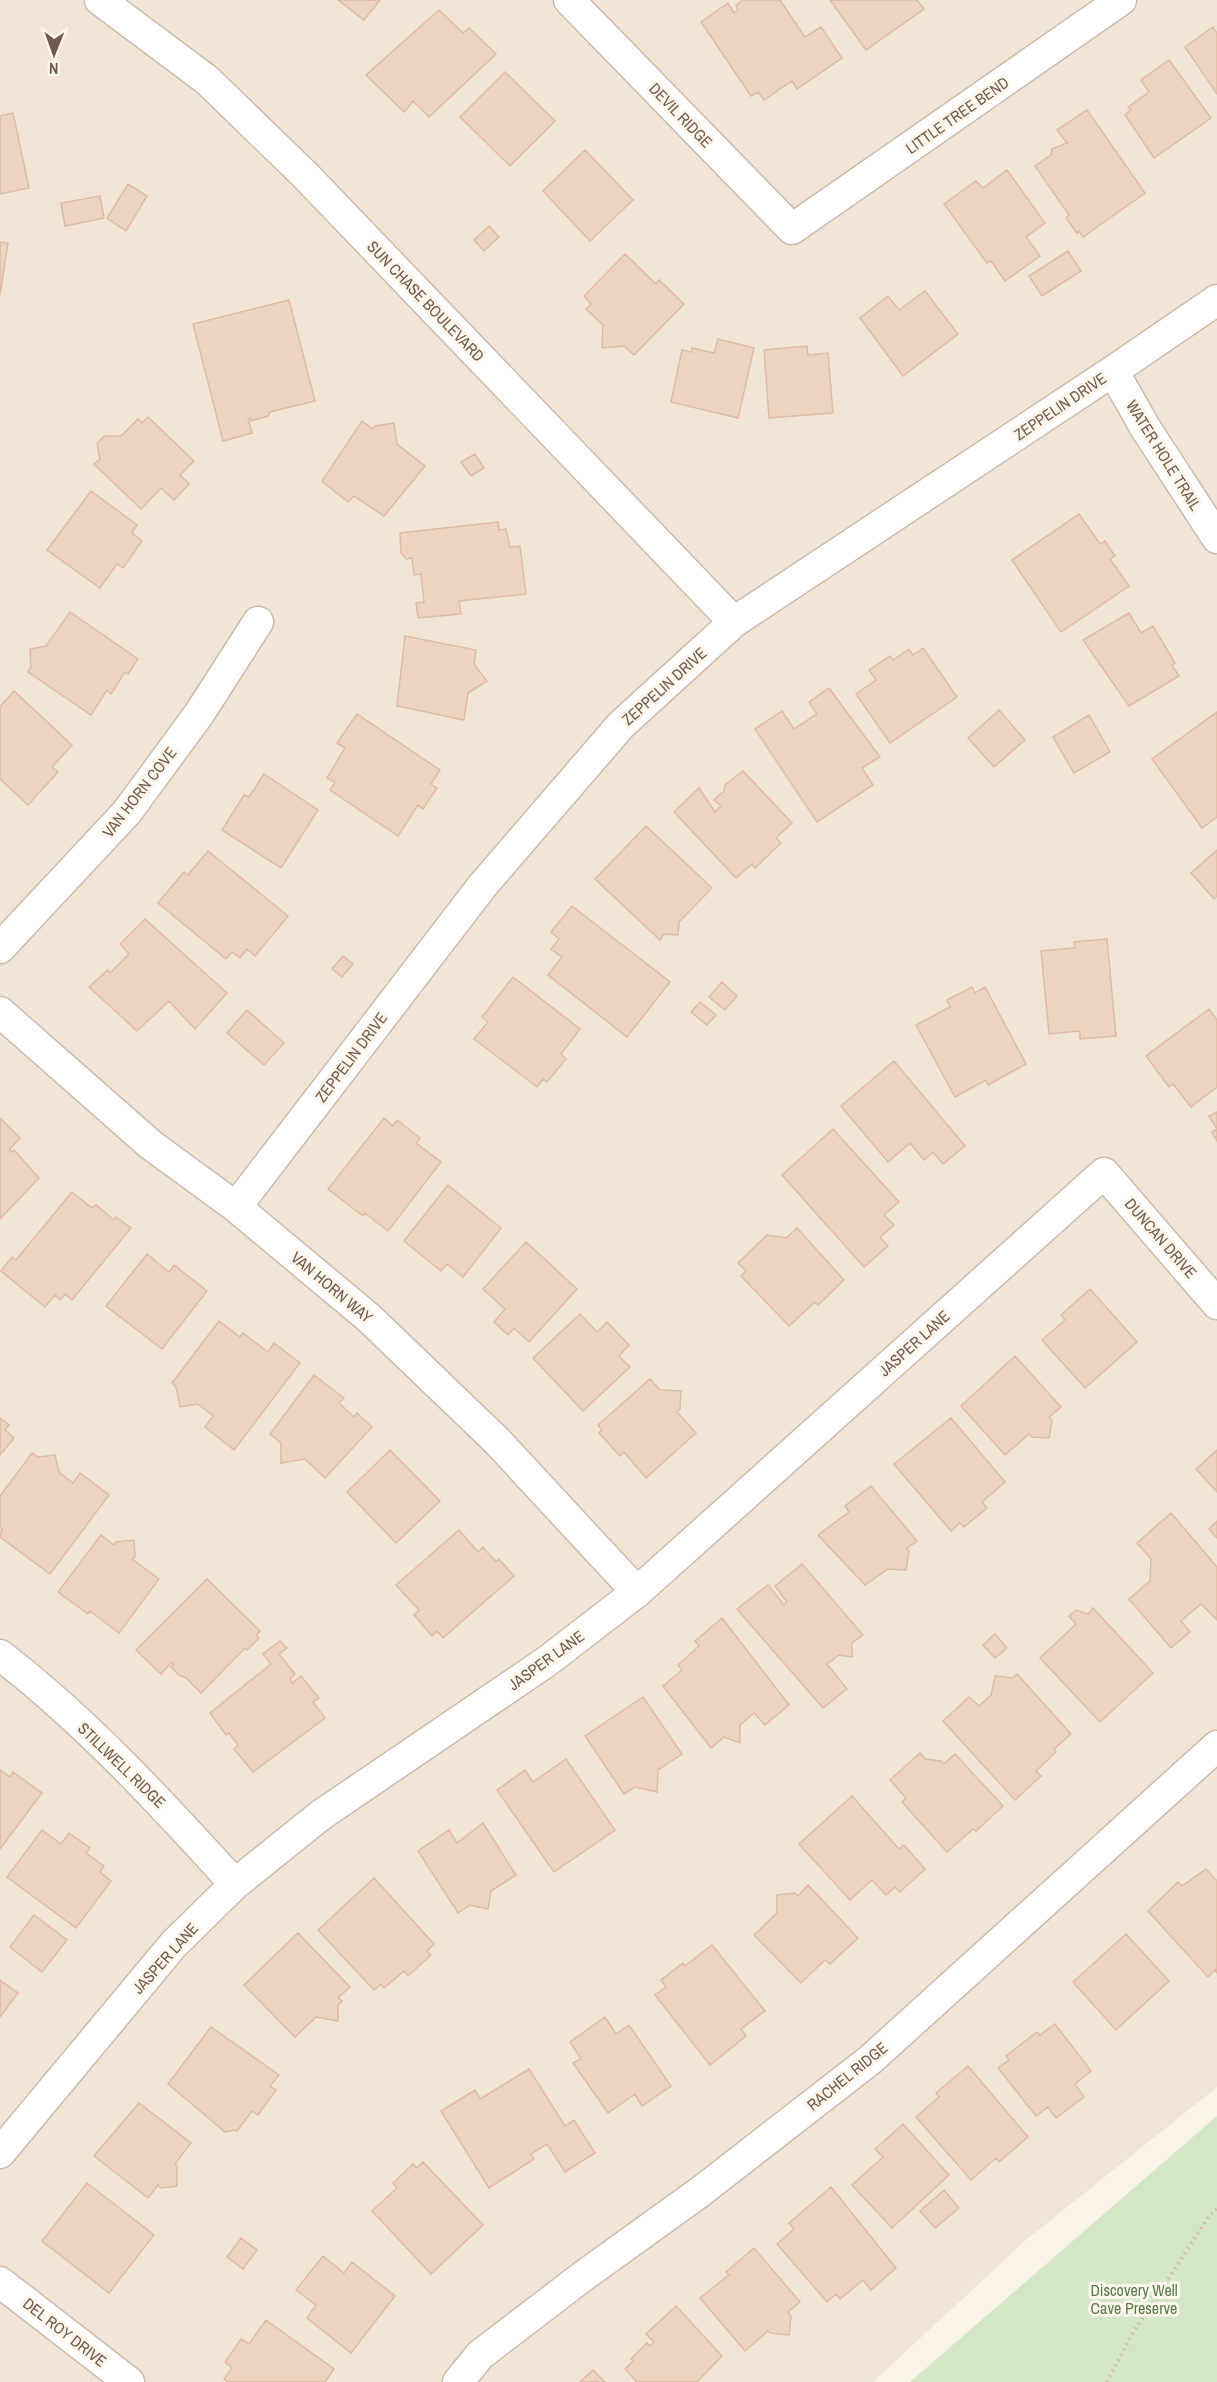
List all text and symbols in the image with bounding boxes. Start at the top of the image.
north arrow [24,24,84,84]
text: N [49,58,59,80]
street label: LITTLE TREE BEND [901,71,1013,159]
street label: DEVIL RIDGE [644,78,718,152]
street label: SUN CHASE BOULEVARD [362,236,490,366]
street label: ZEPPELIN DRIVE [1009,367,1111,445]
street label: WATER HOLE TRAIL [1121,396,1207,515]
street label: ZEPPELIN DRIVE [617,642,711,730]
street label: VAN HORN COVE [97,742,181,842]
street label: ZEPPELIN DRIVE [310,1008,392,1106]
street label: DUNCAN DRIVE [1120,1193,1202,1283]
street label: VAN HORN WAY [286,1246,378,1328]
street label: JASPER LANE [874,1305,954,1381]
street label: JASPER LANE [504,1625,588,1695]
street label: STILLWELL RIDGE [73,1717,171,1813]
street label: JASPER LANE [127,1918,203,1998]
street label: RACHEL RIDGE [802,2037,892,2115]
park label: Discovery Well Cave Preserve [1090,2279,1178,2319]
street label: DEL ROY DRIVE [19,2292,111,2372]

